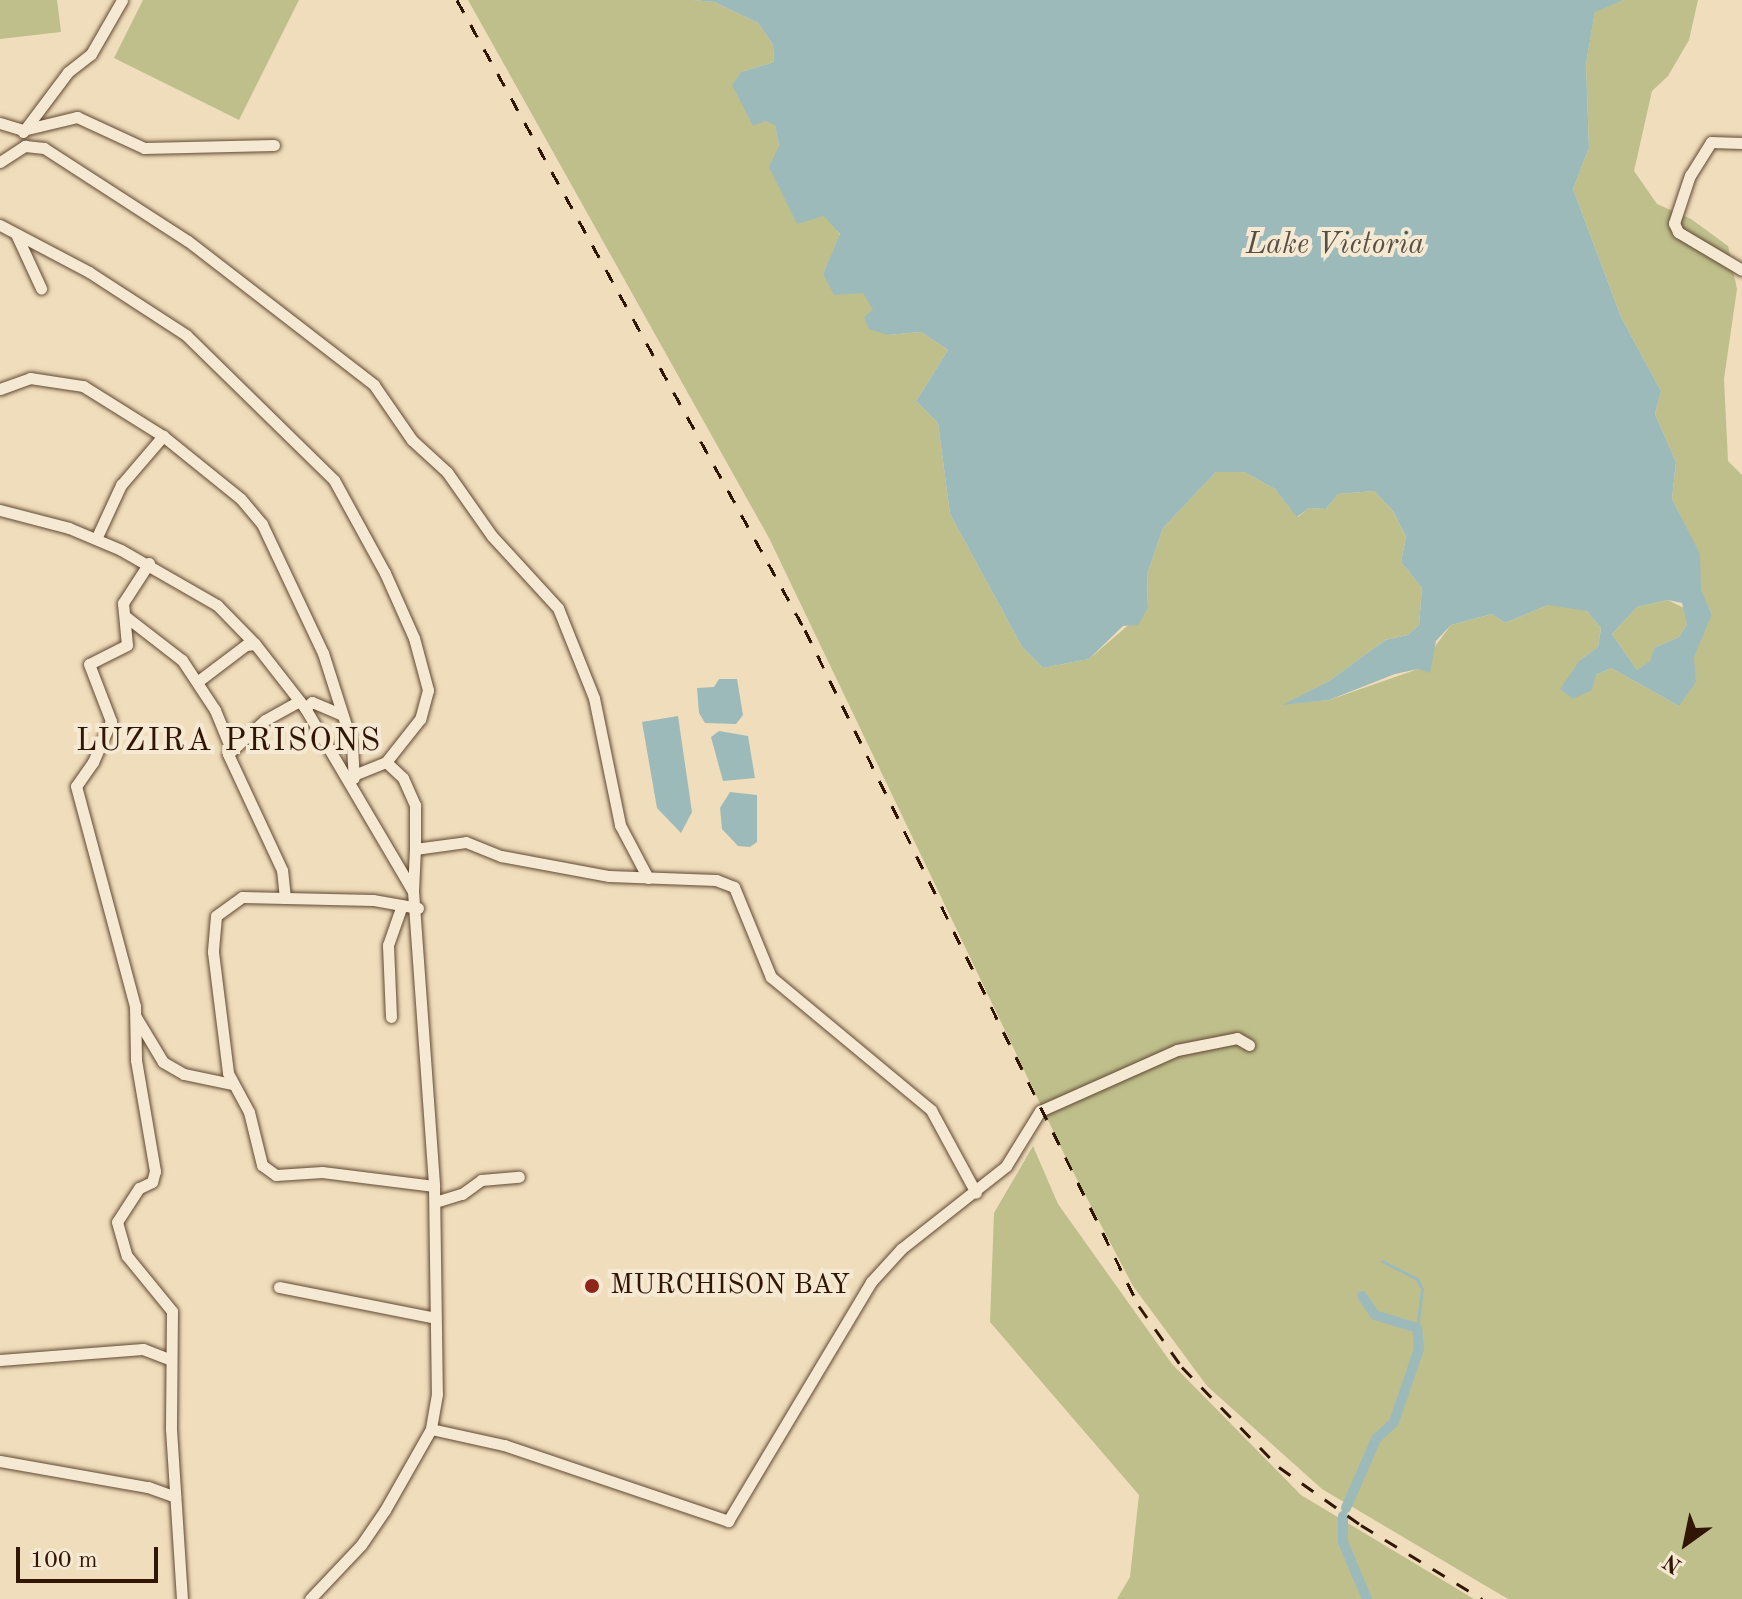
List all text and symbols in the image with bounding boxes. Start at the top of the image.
water label: Lake Victoria [1246,227,1424,263]
district label: LUZIRA PRISONS [76,723,382,761]
place label: MURCHISON BAY [610,1269,850,1303]
marker: MURCHISON BAY [581,1275,603,1297]
north arrow [1646,1503,1726,1583]
scale bar [20,1531,162,1581]
text: 100 m [30,1549,98,1573]
text: N [1660,1549,1686,1577]

